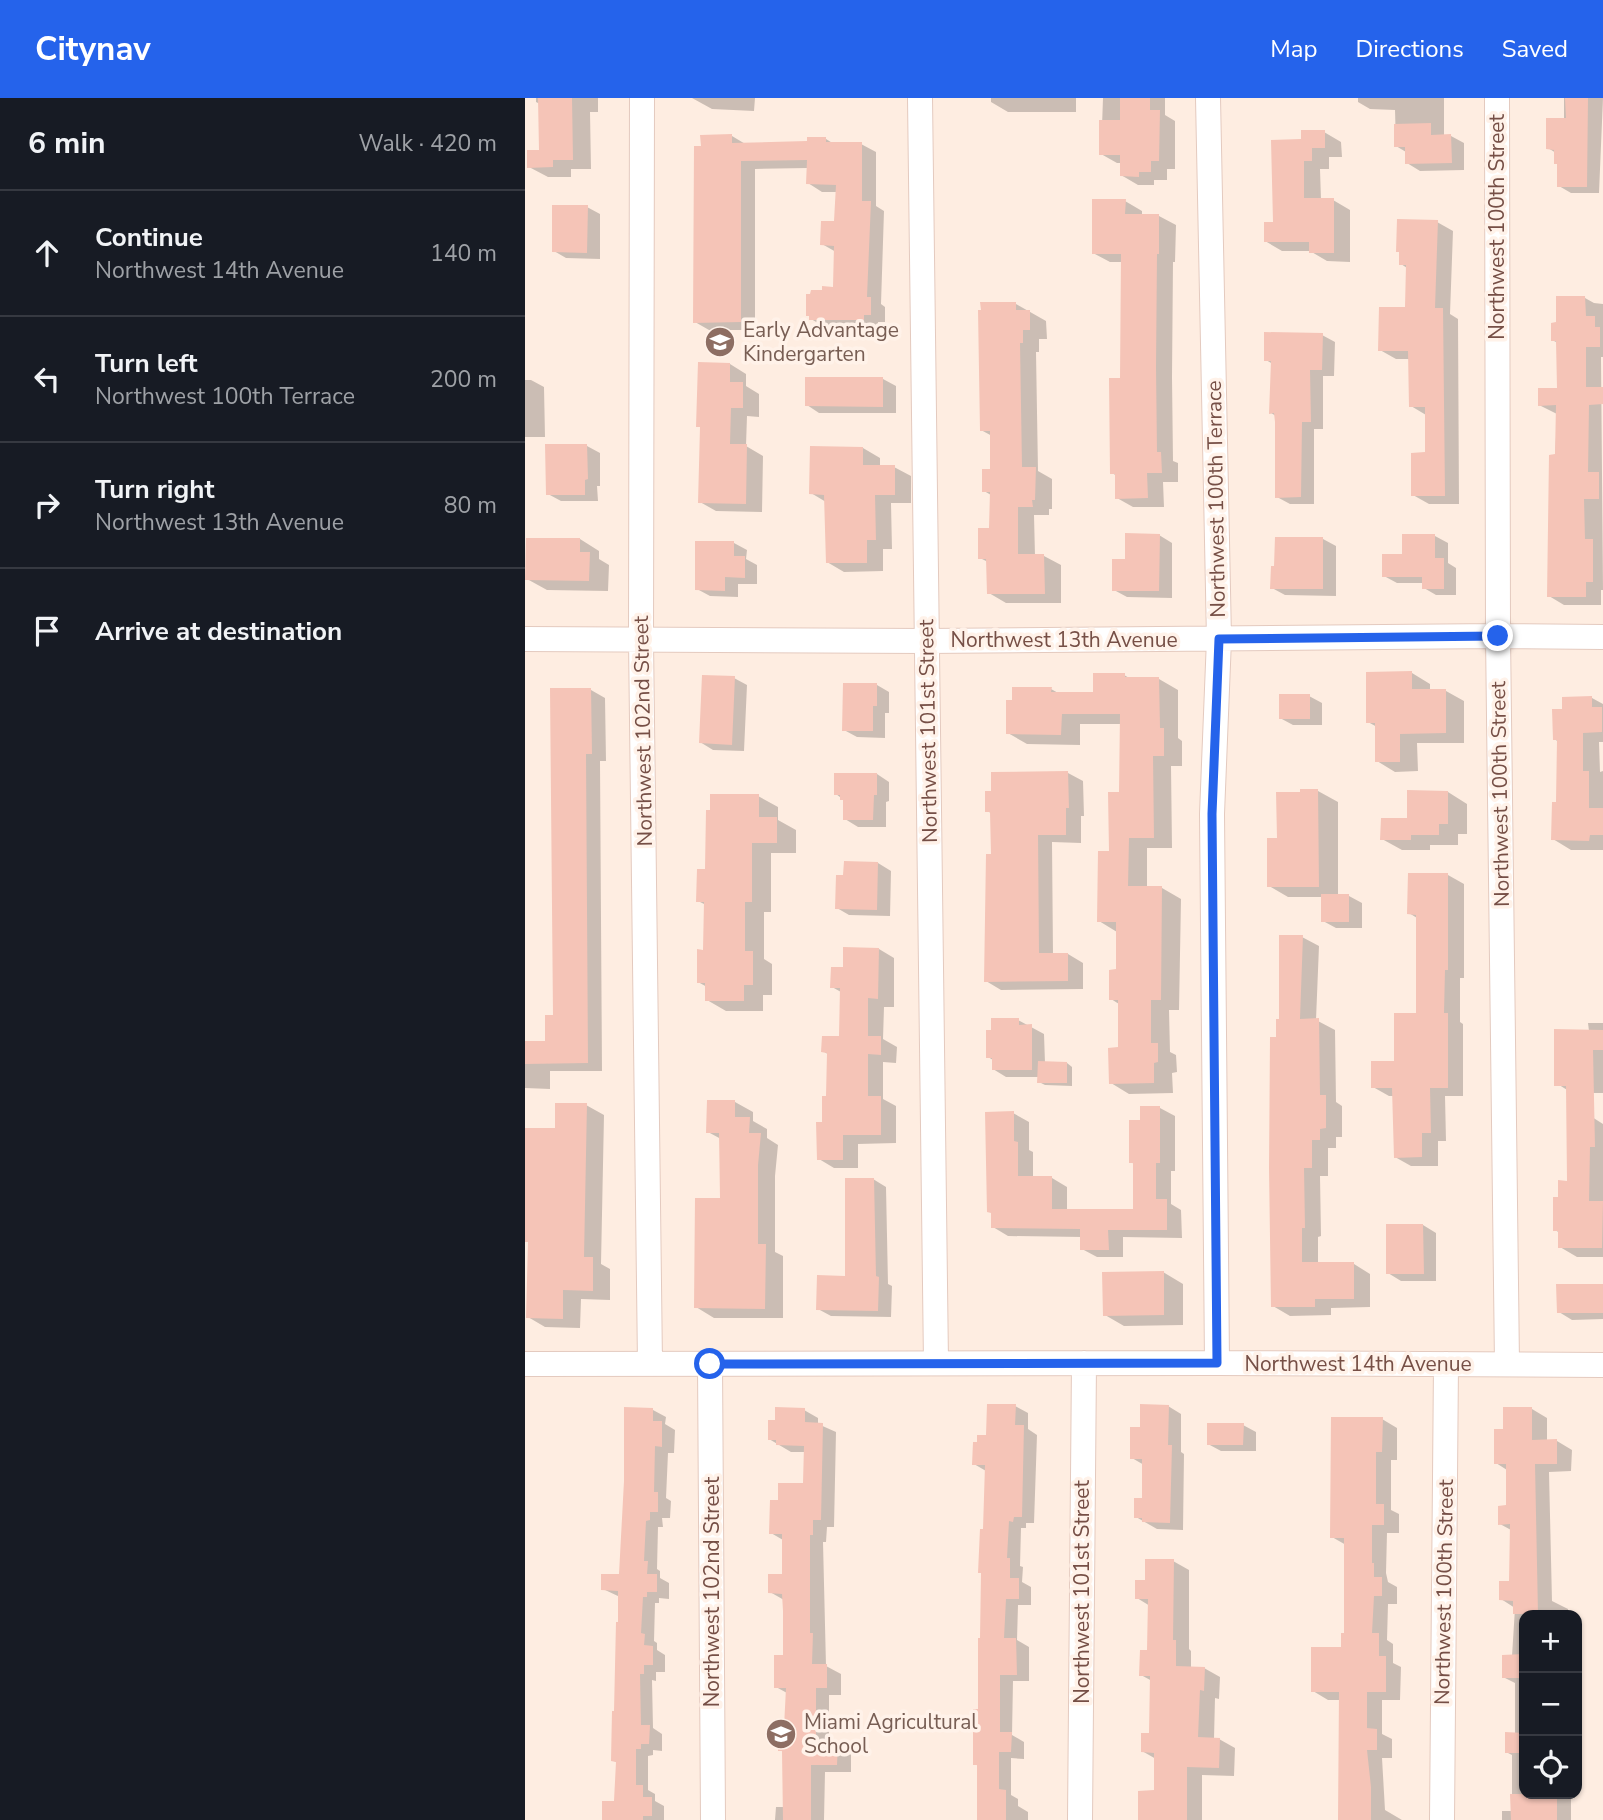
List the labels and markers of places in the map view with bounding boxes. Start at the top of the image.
place label: Early Advantage Kindergarten [743,316,899,368]
school or university icon: Early Advantage Kindergarten [703,325,737,359]
place label: Miami Agricultural School [804,1708,978,1760]
school or university icon: Miami Agricultural School [764,1717,798,1751]

